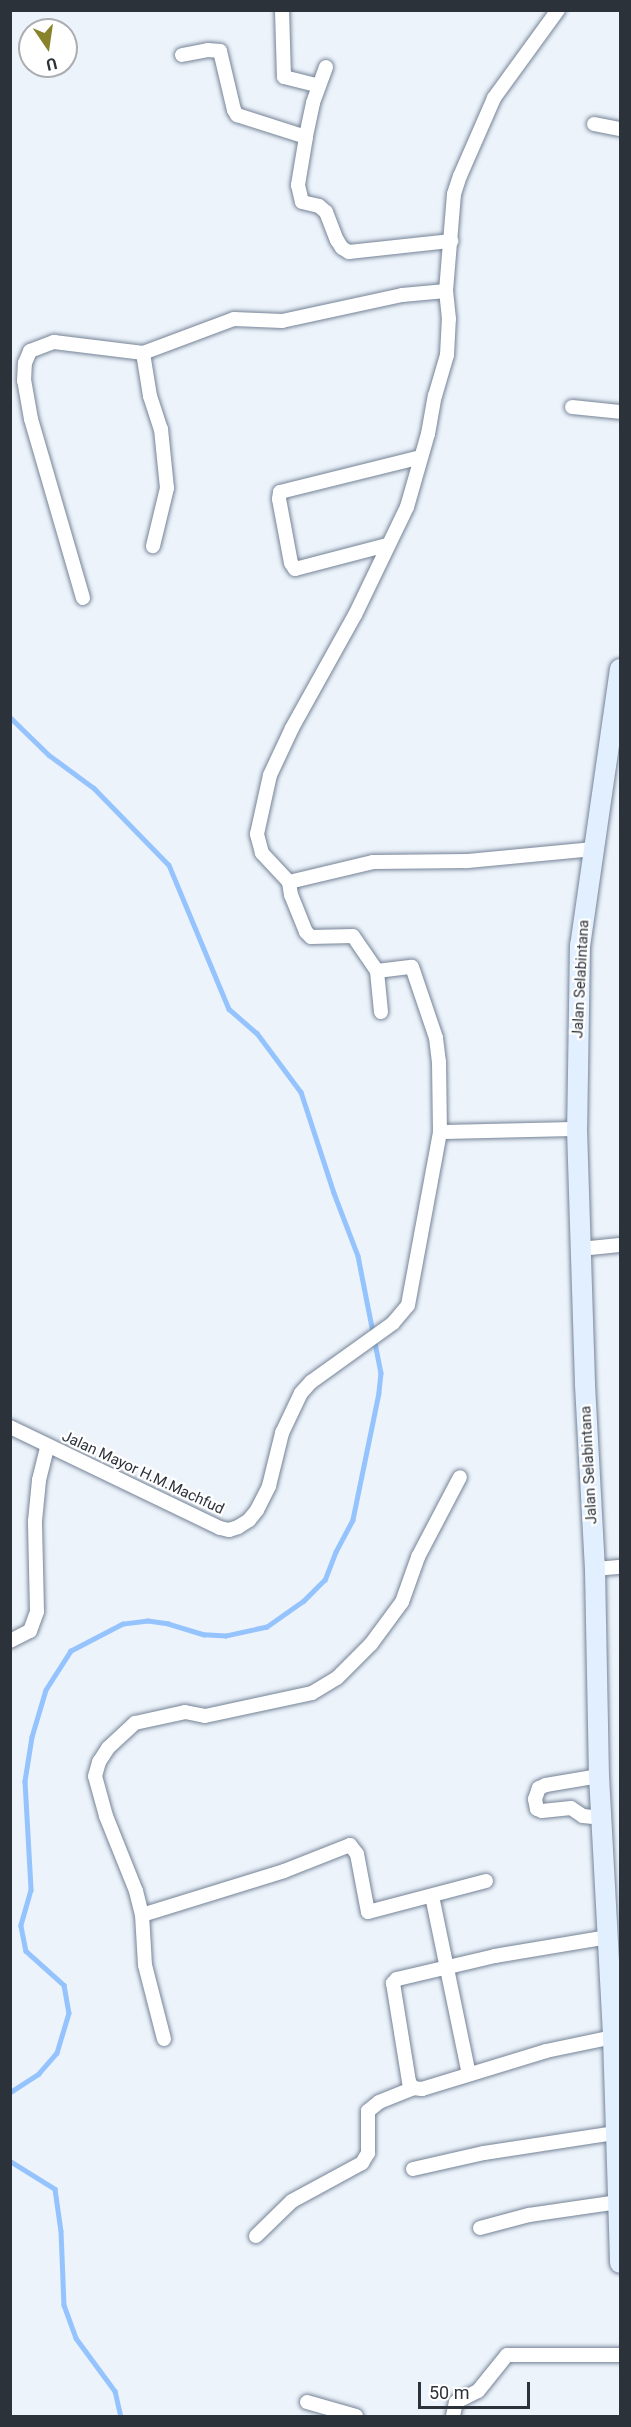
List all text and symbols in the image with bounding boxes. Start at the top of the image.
north arrow [18,18,78,78]
text: U [44,54,59,75]
street label: Jalan Selabintana [569,919,593,1039]
street label: Jalan Selabintana [577,1405,601,1525]
street label: Jalan Mayor H.M.Machfud [59,1427,227,1519]
scale bar [421,2370,534,2408]
text: 50 m [429,2382,469,2403]

